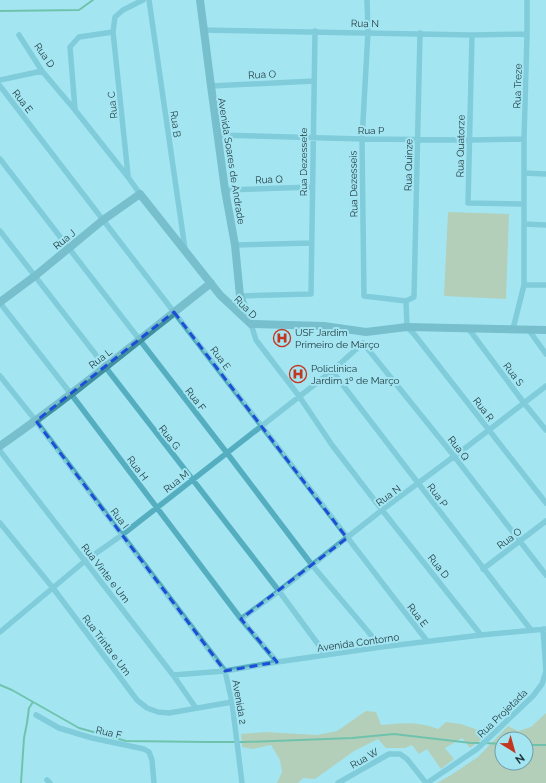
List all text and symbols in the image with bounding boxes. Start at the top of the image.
street label: Rua N [351,18,379,29]
street label: Rua D [32,41,57,70]
street label: Rua Treze [511,63,524,109]
street label: Rua O [248,68,277,81]
street label: Rua E [10,87,35,115]
street label: Rua C [106,91,119,119]
street label: Avenida Soares de Andrade [216,97,247,225]
street label: Rua B [168,110,183,139]
street label: Rua Quatorze [454,114,467,177]
street label: Rua P [358,125,384,136]
street label: Rua Dezessete [298,128,309,196]
street label: Rua Quinze [403,139,414,191]
street label: Rua Dezesseis [347,150,360,217]
street label: Rua Q [255,173,284,185]
street label: Rua J [51,227,78,252]
street label: Rua D [232,294,259,321]
place label: USF Jardim Primeiro de Março [295,327,380,350]
hospital icon: USF Jardim Primeiro de Março [272,328,292,348]
street label: Rua E [208,344,233,372]
street label: Rua L [87,346,114,371]
street label: Rua S [501,360,526,388]
place label: Policlínica Jardim 1º de Março [311,363,400,386]
hospital icon: Policlínica Jardim 1º de Março [288,364,308,384]
street label: Rua F [183,386,208,413]
street label: Rua R [471,395,497,424]
street label: Rua G [157,423,182,452]
street label: Rua Q [446,434,472,463]
street label: Rua H [125,454,150,483]
street label: Rua M [161,468,191,495]
street label: Rua P [425,481,450,509]
street label: Rua N [374,483,403,508]
street label: Rua I [108,506,131,531]
street label: Rua O [495,525,524,551]
street label: Rua Vinte e Um [79,542,132,605]
street label: Rua D [426,552,452,580]
street label: Rua E [405,601,430,629]
street label: Rua Trinta e Um [80,613,133,678]
street label: Avenida Contorno [316,631,400,654]
street label: Avenida 2 [230,679,249,725]
street label: Rua Projetada [475,687,529,740]
street label: Rua F [95,724,123,741]
north arrow [494,731,534,771]
street label: Rua W [348,746,381,771]
text: N [512,751,527,766]

